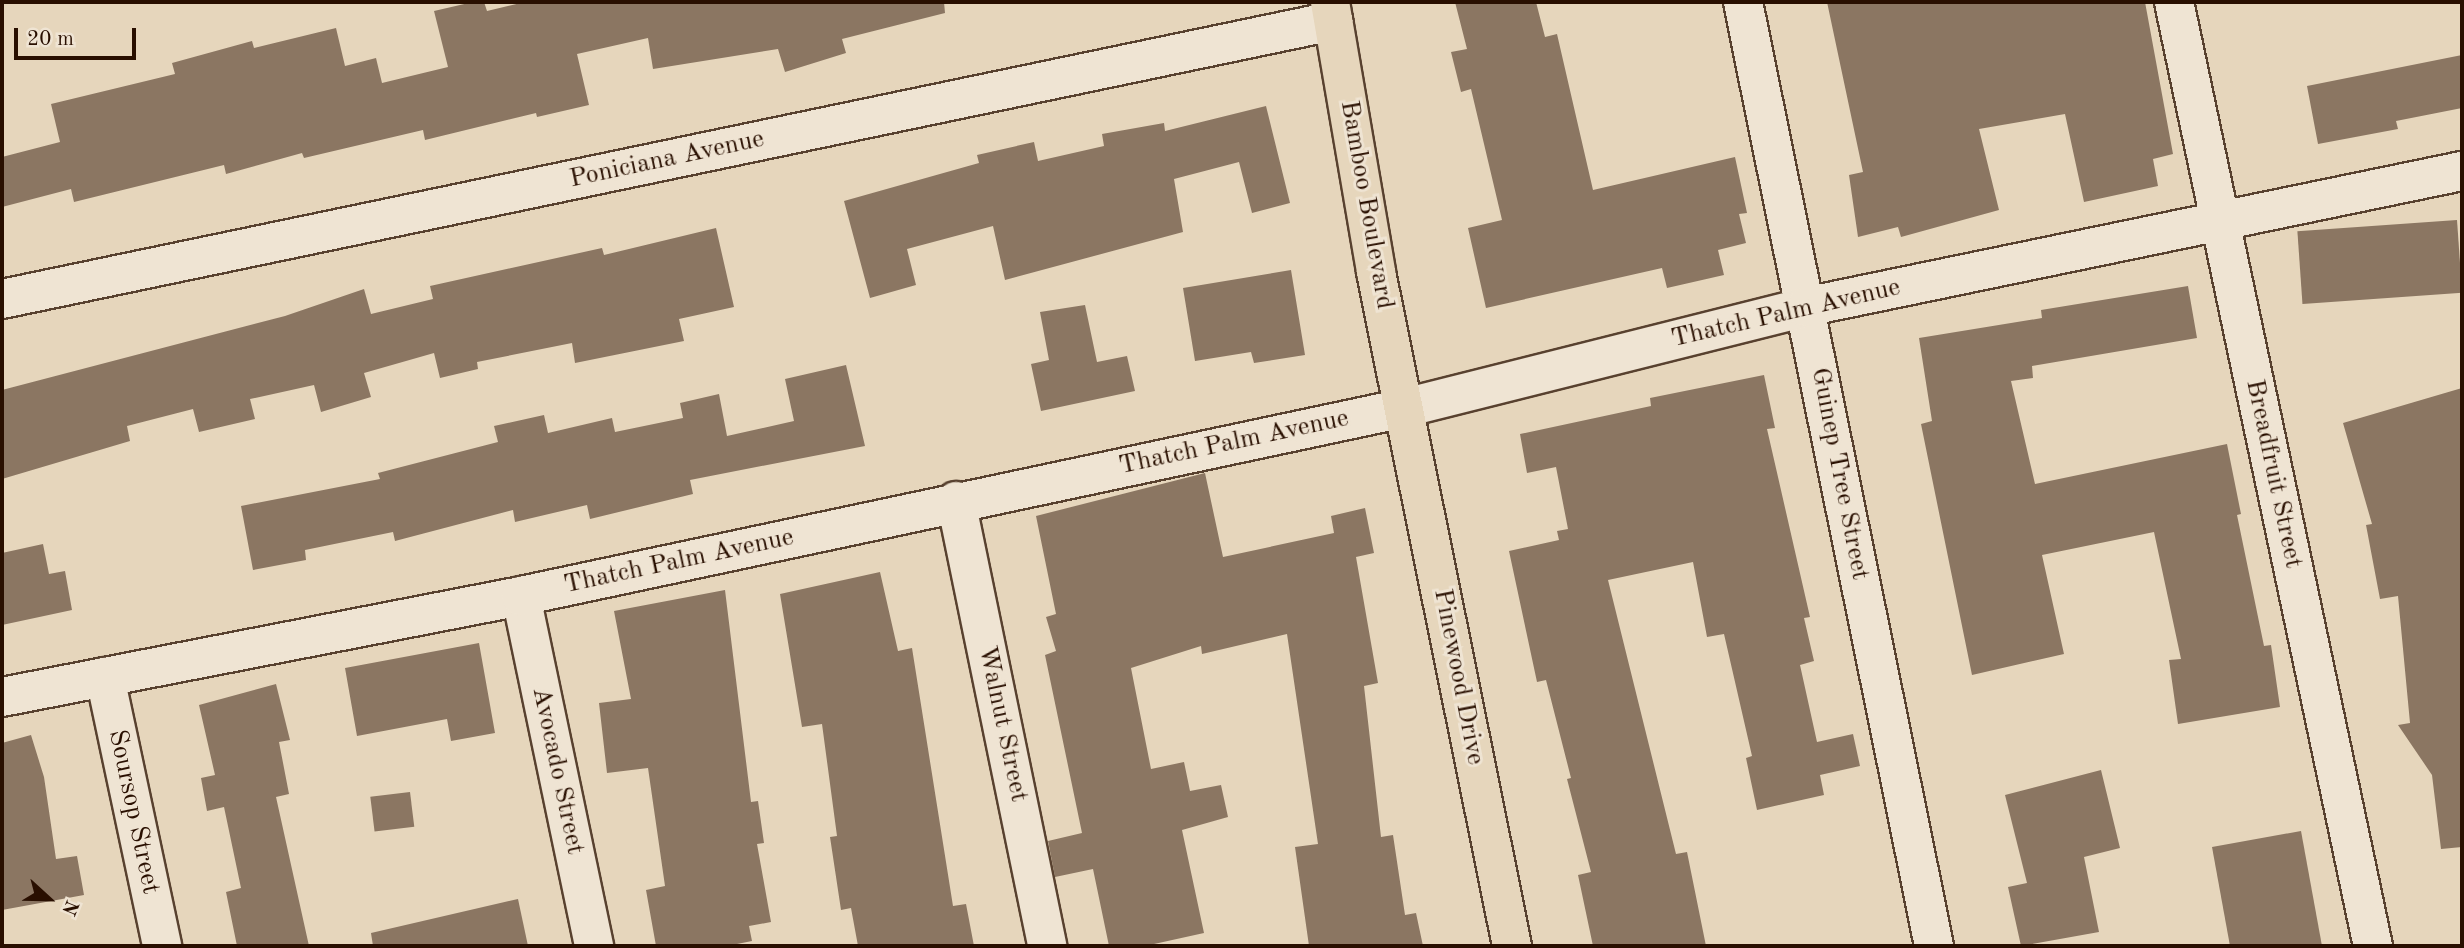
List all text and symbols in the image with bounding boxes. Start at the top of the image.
scale bar [18,14,140,58]
text: 20 m [27,29,74,50]
street label: Bamboo Boulevard [1332,98,1400,312]
street label: Poniciana Avenue [567,124,767,196]
street label: Thatch Palm Avenue [1668,272,1904,356]
street label: Guinep Tree Street [1803,365,1875,583]
street label: Breadfruit Street [2238,377,2308,571]
street label: Thatch Palm Avenue [1116,403,1352,483]
street label: Thatch Palm Avenue [561,522,797,602]
street label: Pinewood Drive [1426,586,1490,768]
street label: Walnut Street [970,643,1034,805]
street label: Avocado Street [524,684,590,858]
street label: Soursop Street [100,727,166,897]
north arrow [14,864,84,934]
text: N [57,897,80,917]

